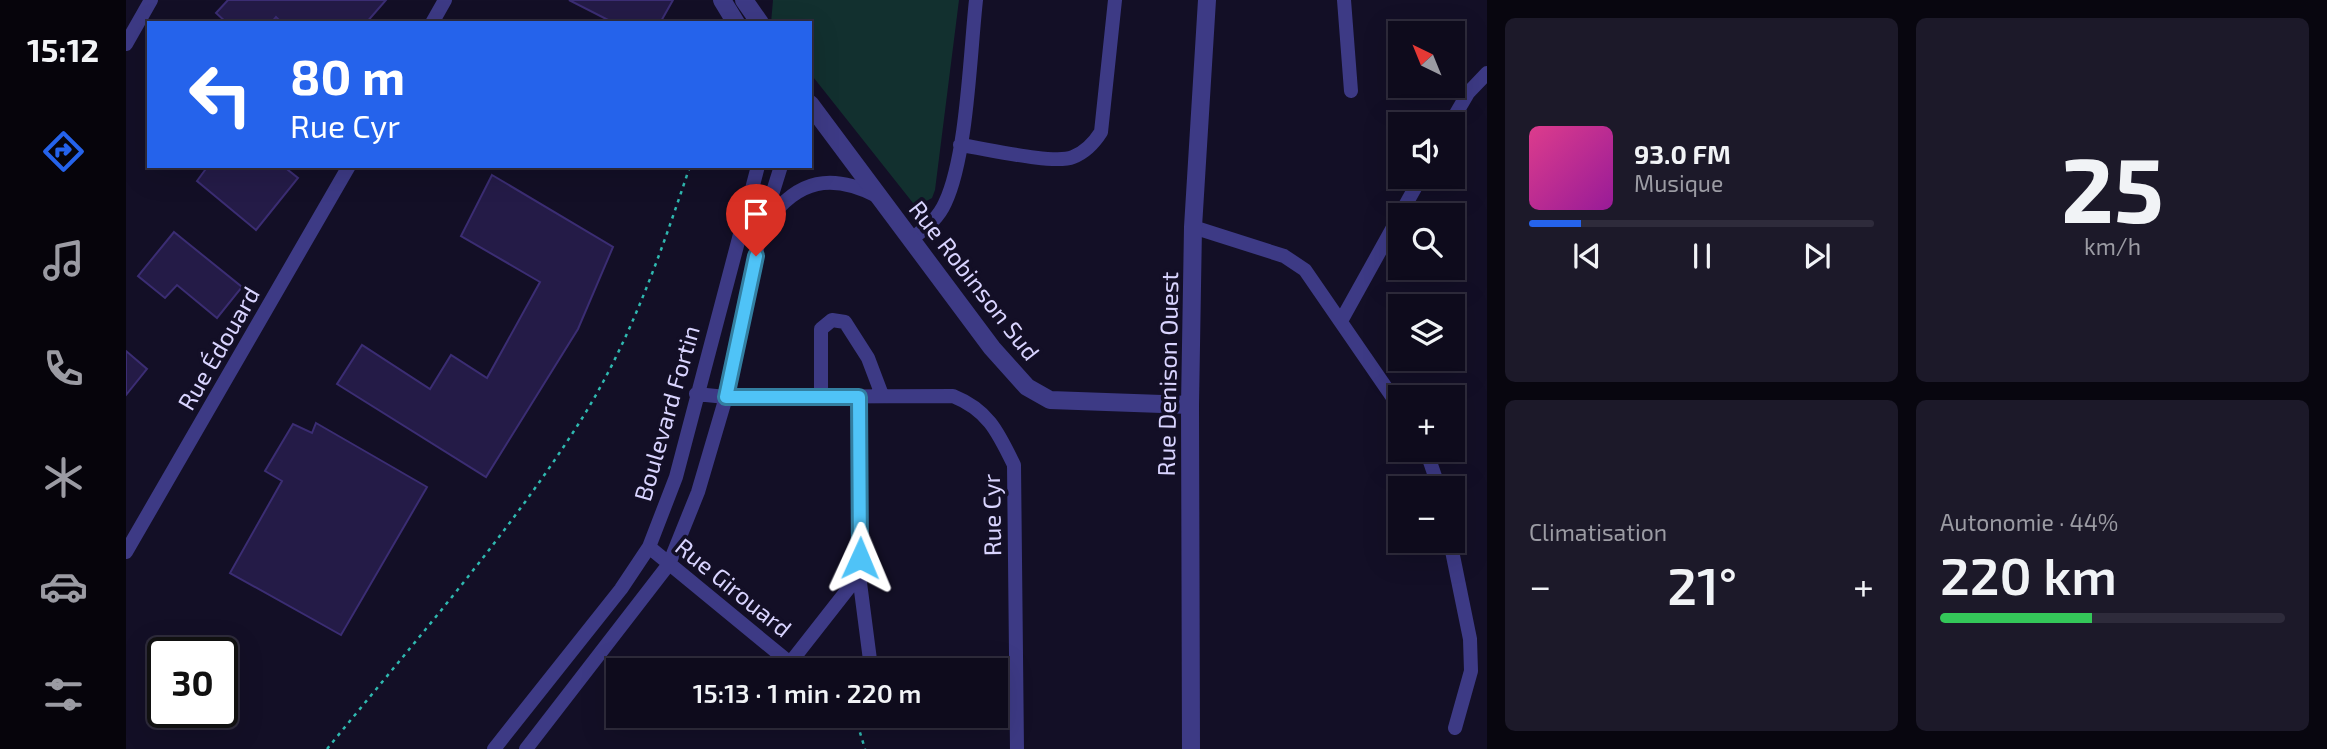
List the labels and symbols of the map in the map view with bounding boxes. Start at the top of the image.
north arrow [1388,21,1465,98]
pin [726,184,786,256]
street label: Rue Robinson Sud [904,194,1046,366]
street label: Rue Denison Ouest [1151,271,1183,477]
street label: Rue Édouard [171,281,265,415]
street label: Boulevard Fortin [627,322,705,504]
street label: Rue Cyr [976,473,1006,557]
position arrow [823,521,897,595]
street label: Rue Girouard [670,531,798,643]
speed limit sign: 30 [147,637,238,728]

